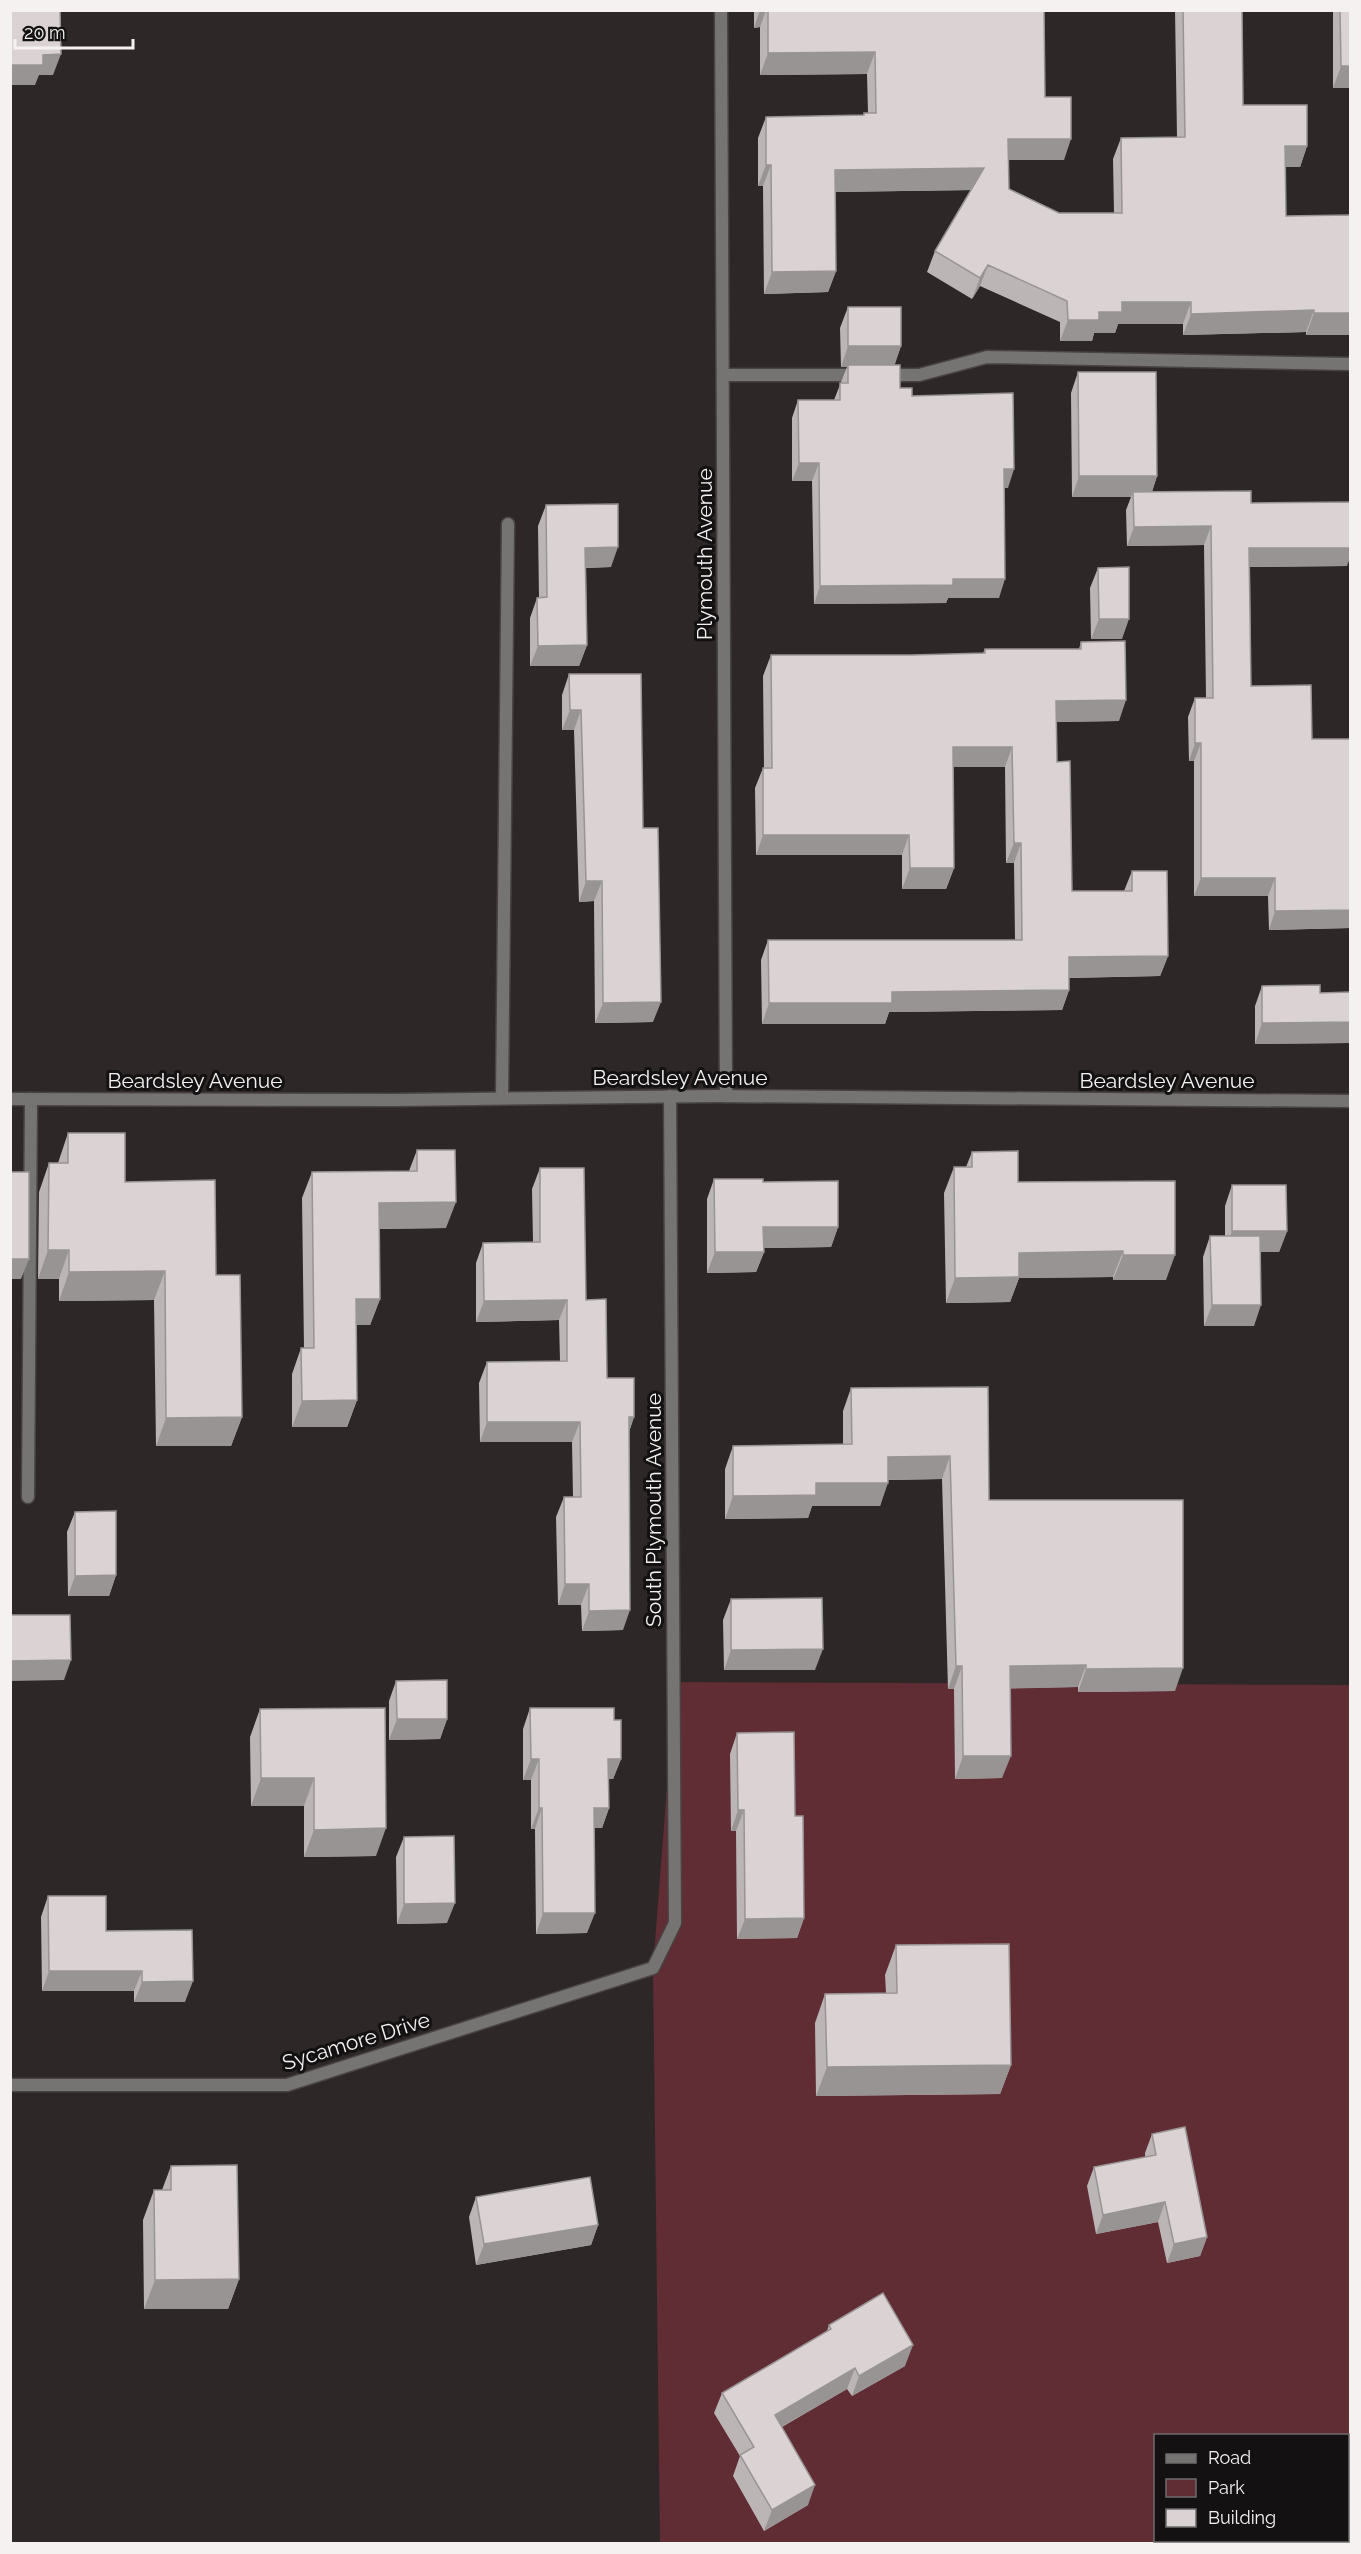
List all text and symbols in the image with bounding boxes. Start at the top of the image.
scale bar [15,12,134,50]
text: 20 m [24,22,66,43]
street label: Plymouth Avenue [692,468,717,640]
street label: Beardsley Avenue [593,1065,767,1090]
street label: Beardsley Avenue [108,1068,282,1093]
street label: Beardsley Avenue [1080,1068,1254,1093]
street label: South Plymouth Avenue [641,1393,666,1627]
street label: Sycamore Drive [279,2007,433,2075]
legend [1154,2434,1349,2542]
text: Road [1208,2447,1251,2468]
text: Park [1208,2477,1245,2498]
text: Building [1208,2507,1276,2528]

